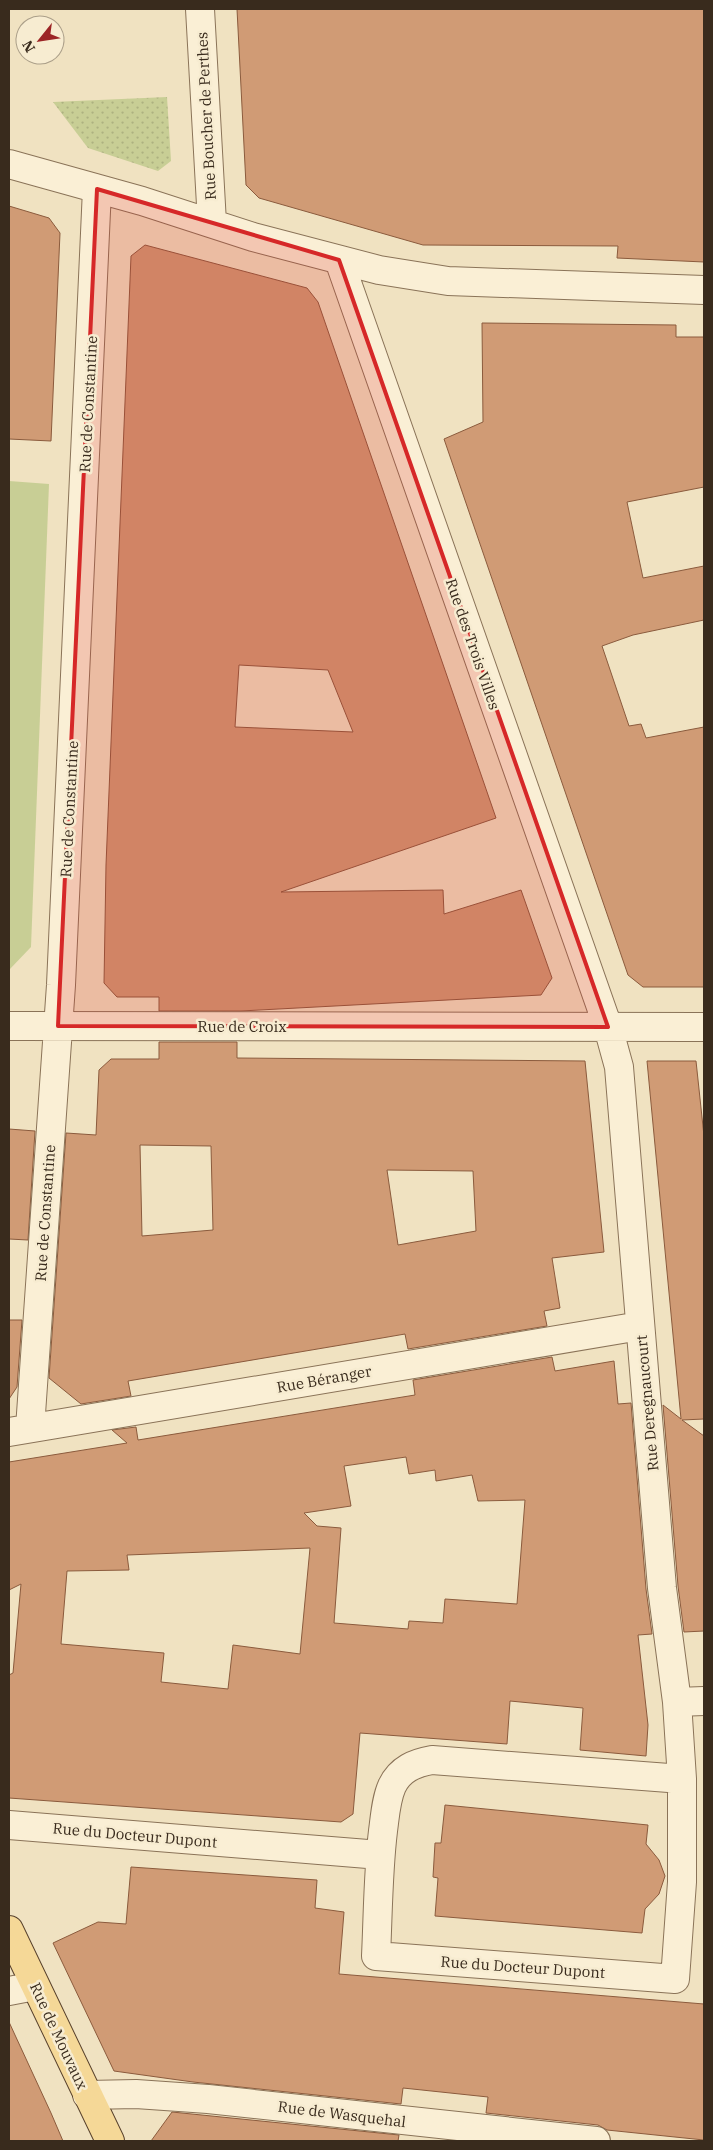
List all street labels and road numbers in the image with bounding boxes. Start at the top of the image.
street label: Rue Boucher de Perthes [192,31,220,201]
street label: Rue de Constantine [75,335,101,473]
street label: Rue des Trois Villes [442,576,504,712]
street label: Rue de Constantine [56,740,82,878]
street label: Rue de Croix [197,1017,287,1036]
street label: Rue de Constantine [31,1144,59,1282]
street label: Rue Deregnaucourt [632,1334,662,1472]
street label: Rue Béranger [275,1361,373,1397]
street label: Rue du Docteur Dupont [52,1818,218,1852]
street label: Rue du Docteur Dupont [440,1952,606,1982]
street label: Rue de Mouvaux [26,1979,92,2093]
street label: Rue de Wasquehal [277,2097,407,2131]

